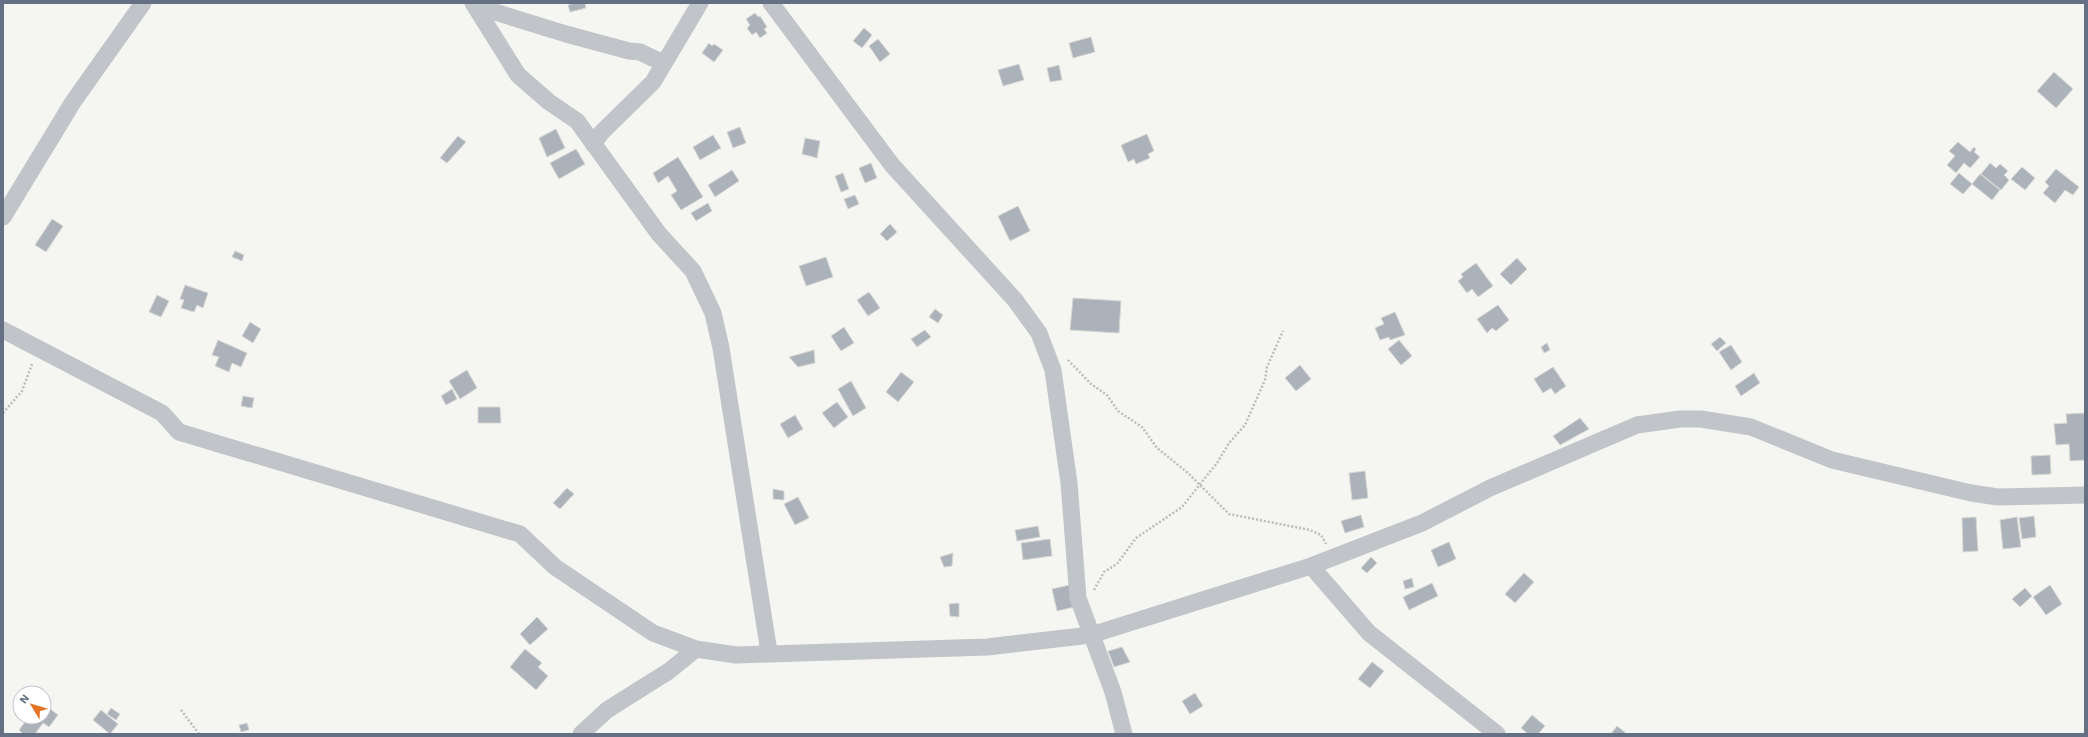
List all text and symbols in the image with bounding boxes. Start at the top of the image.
north arrow [12,685,52,725]
text: N [17,692,32,706]

